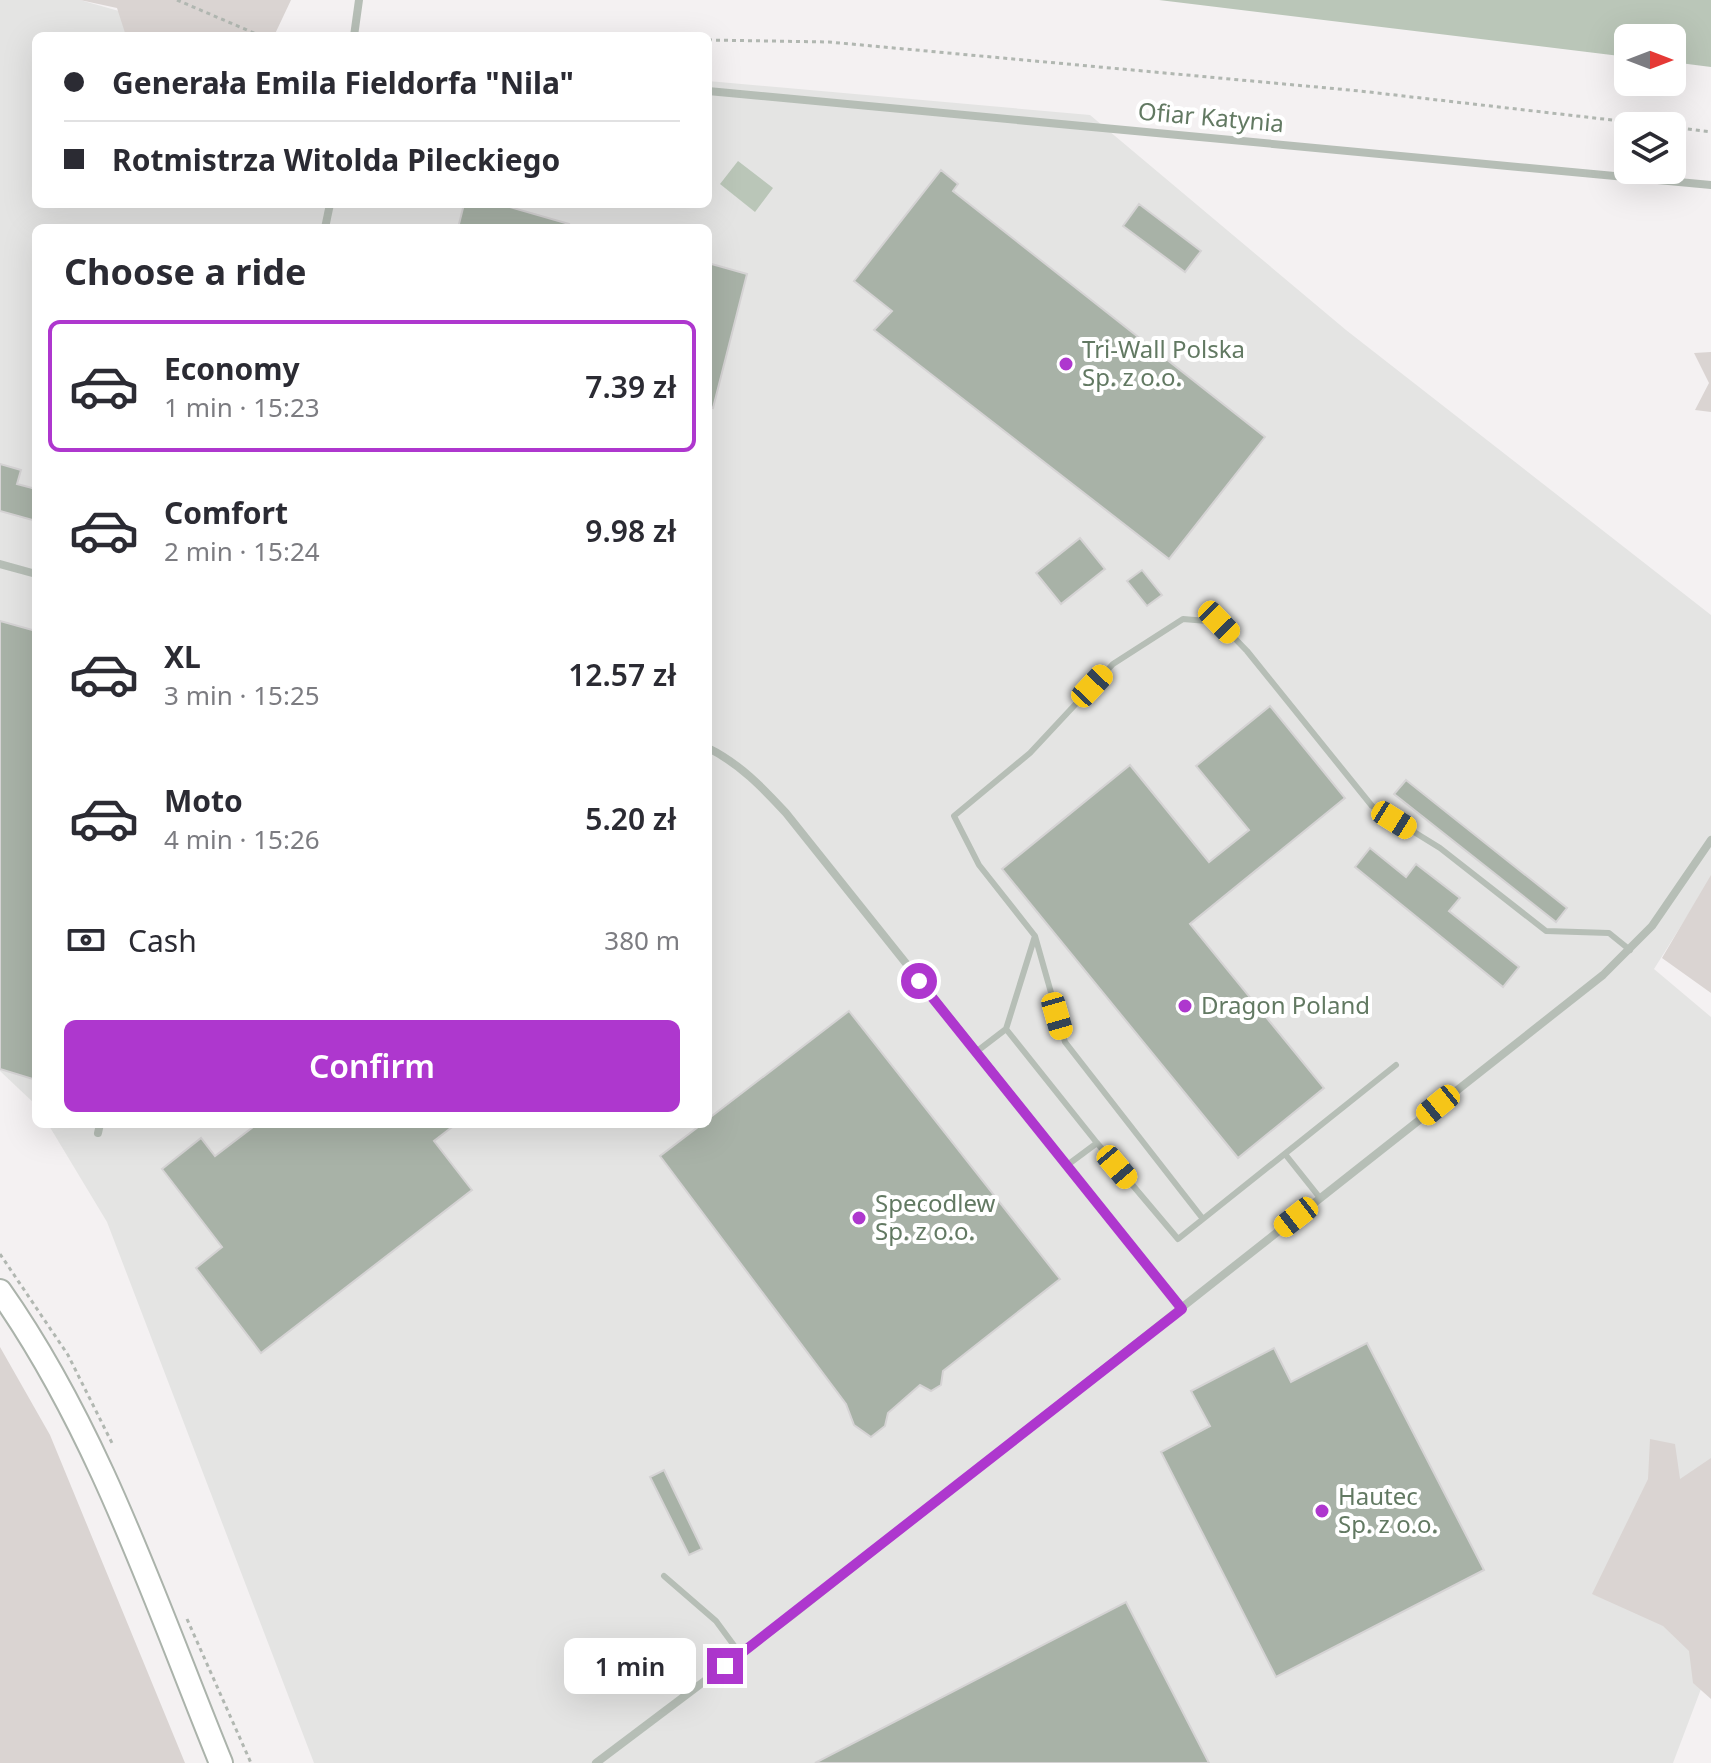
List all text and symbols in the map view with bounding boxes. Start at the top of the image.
north arrow [1614,24,1686,96]
map controls [1614,24,1686,184]
text: Generała Emila Fieldorfa "Nila" [112,62,574,103]
street label: Ofiar Katynia [1137,94,1286,139]
button: layers [1614,112,1686,184]
text: Rotmistrza Witolda Pileckiego [112,139,560,180]
text: Choose a ride [64,247,306,296]
place label: Tri-Wall Polska Sp. z o.o. [1082,332,1245,393]
text: Economy [164,348,300,389]
icon: car [68,350,140,422]
marker: Tri-Wall Polska Sp. z o.o. [1057,355,1075,373]
text: 7.39 zł [585,366,676,407]
text: 1 min · 15:23 [164,389,320,425]
text: Comfort [164,492,288,533]
icon: car [68,494,140,566]
text: 9.98 zł [585,510,676,551]
text: 2 min · 15:24 [164,533,320,569]
car [1194,596,1244,648]
text: XL [164,636,201,677]
icon: car [68,638,140,710]
text: 12.57 zł [568,654,676,695]
car [1067,660,1117,712]
text: 3 min · 15:25 [164,677,320,713]
text: Moto [164,780,243,821]
icon: car [68,782,140,854]
car [1367,797,1421,843]
text: 5.20 zł [585,798,676,839]
text: 4 min · 15:26 [164,821,320,857]
icon: cash [64,918,108,962]
text: Cash [128,920,197,961]
text: 380 m [604,922,680,958]
route start [901,963,937,999]
place label: Dragon Poland [1201,988,1370,1021]
car [1039,990,1075,1042]
marker: Dragon Poland [1176,997,1194,1015]
button: Confirm [64,1020,680,1112]
car [1412,1081,1464,1129]
car [1092,1141,1142,1193]
place label: Specodlew Sp. z o.o. [875,1186,996,1247]
car [1270,1193,1322,1241]
marker: Specodlew Sp. z o.o. [850,1209,868,1227]
place label: Hautec Sp. z o.o. [1338,1479,1438,1540]
marker: Hautec Sp. z o.o. [1313,1502,1331,1520]
callout: 1 min [565,1638,697,1694]
text: 1 min [595,1648,665,1684]
route end [707,1648,743,1684]

